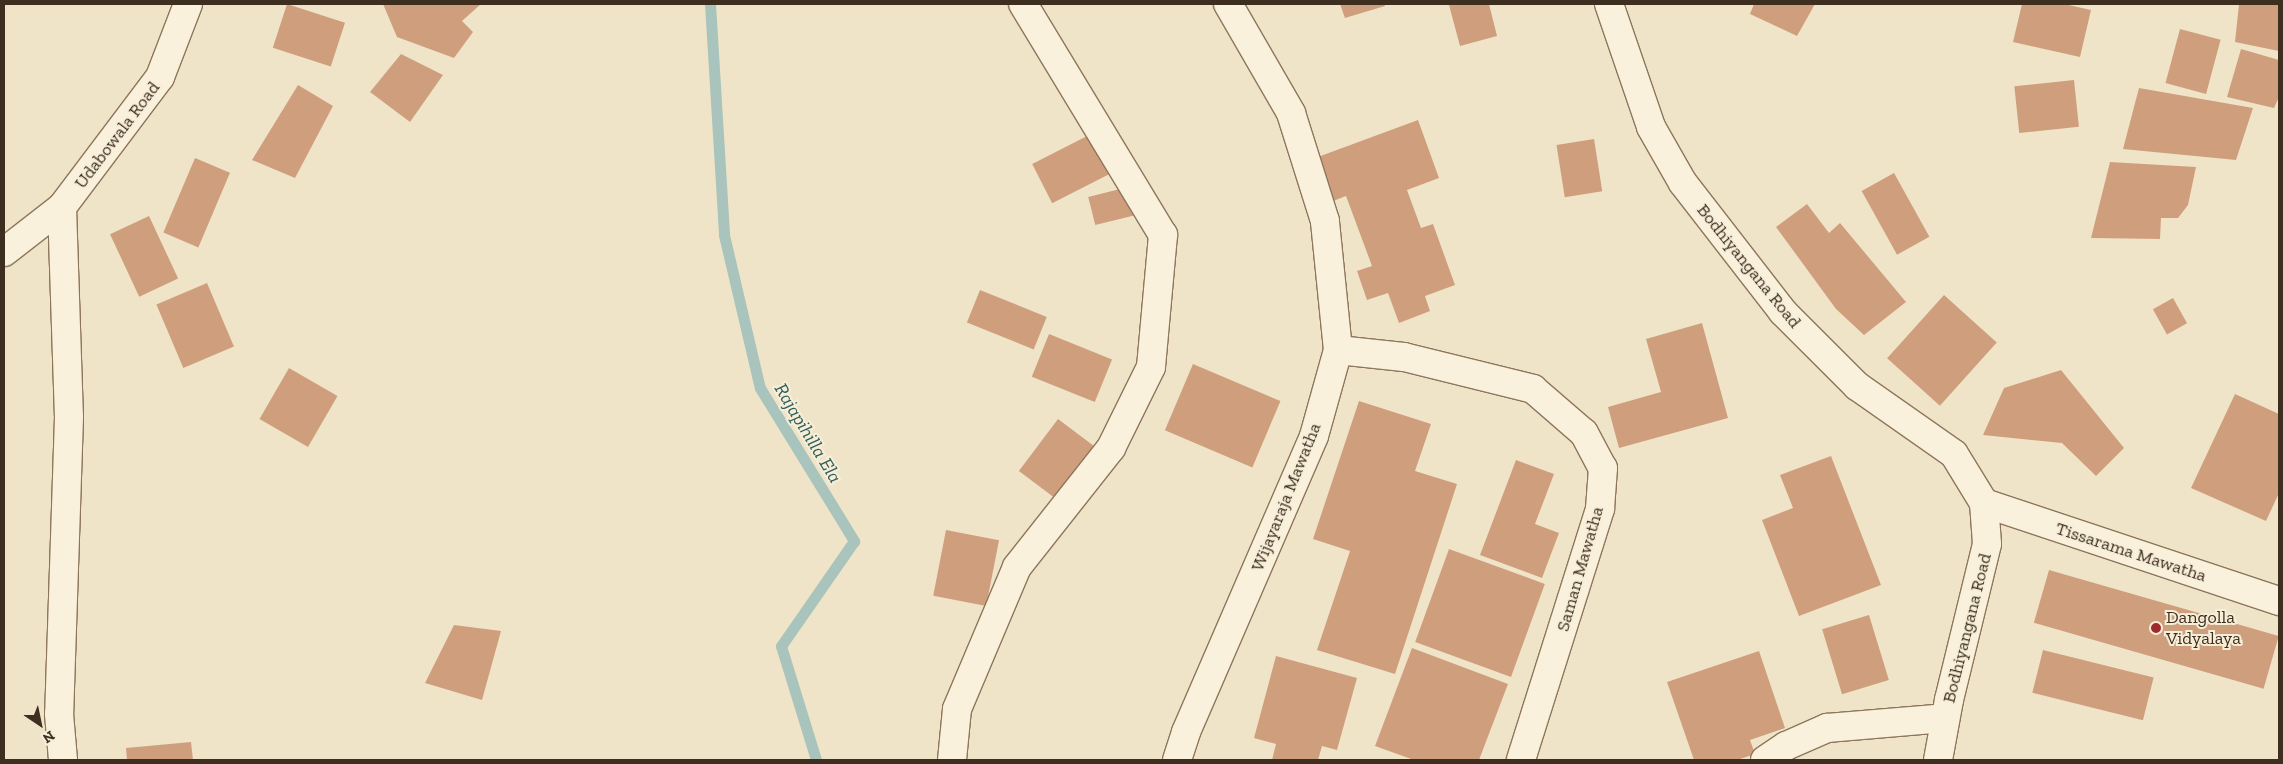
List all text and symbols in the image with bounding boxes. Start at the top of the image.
street label: Udabowala Road [70,77,164,193]
street label: Bodhiyangana Road [1692,200,1806,332]
water label: Rajapihilla Ela [769,379,847,487]
street label: Wijayaraja Mawatha [1246,420,1326,574]
street label: Saman Mawatha [1552,504,1608,634]
street label: Tissarama Mawatha [2053,517,2209,587]
street label: Bodhiyangana Road [1938,551,1996,705]
place label: Dangolla Vidyalaya [2166,607,2241,650]
marker: Dangolla Vidyalaya [2150,622,2162,634]
north arrow [15,699,65,749]
text: N [40,727,58,747]

